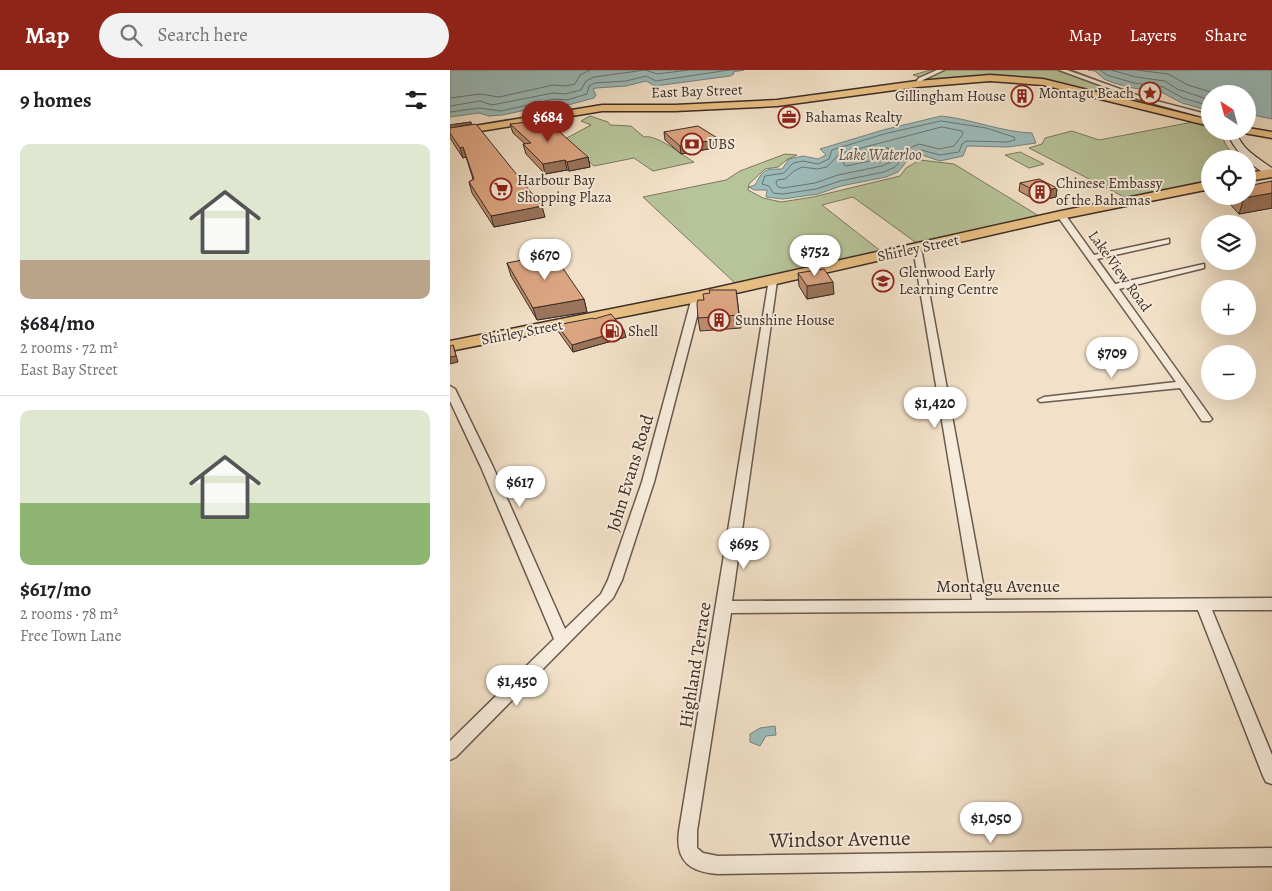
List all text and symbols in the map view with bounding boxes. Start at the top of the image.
search box [99,13,449,58]
text: Map [25,19,69,51]
icon: search [117,21,145,49]
text: Search here [157,22,248,48]
text: Map [1069,23,1102,47]
text: Layers [1130,23,1177,47]
text: Share [1205,23,1247,47]
street label: East Bay Street [651,79,743,103]
place icon: Montagu Beach [1138,81,1162,105]
place label: Montagu Beach [1038,83,1134,103]
building icon: Gillingham House [1010,84,1034,108]
north arrow [1201,85,1256,140]
map controls [1201,85,1256,400]
text: 9 homes [20,86,91,114]
icon: filters [402,86,430,114]
place label: Gillingham House [895,86,1006,106]
pin: $684 [518,100,578,143]
office icon: Bahamas Realty [777,105,801,129]
text: $684 [533,106,563,128]
place label: Bahamas Realty [805,107,902,127]
bank icon: UBS [680,132,704,156]
place label: UBS [708,134,735,154]
water label: Lake Waterloo [838,144,922,166]
button: locate [1201,150,1256,205]
place label: Harbour Bay Shopping Plaza [517,170,612,207]
place label: Chinese Embassy of the Bahamas [1056,173,1163,210]
icon: home [180,177,270,267]
supermarket icon: Harbour Bay Shopping Plaza [489,177,513,201]
building icon: Chinese Embassy of the Bahamas [1028,180,1052,204]
button: layers [1201,215,1256,270]
street label: Lake View Road [1084,226,1157,316]
street label: Shirley Street [875,230,961,266]
pin: $752 [785,234,845,277]
pin: $670 [515,238,575,281]
text: $752 [801,240,829,262]
text: $670 [530,244,560,266]
place label: Glenwood Early Learning Centre [899,262,999,299]
school or university icon: Glenwood Early Learning Centre [871,269,895,293]
button: + [1201,280,1256,335]
building icon: Sunshine House [707,308,731,332]
text: $684/mo [20,309,95,337]
place label: Sunshine House [735,310,835,330]
street label: Shirley Street [479,314,565,350]
fuel station icon: Shell [600,319,624,343]
place label: Shell [628,321,658,341]
pin: $709 [1082,336,1142,379]
text: 2 rooms · 72 m² [20,337,118,359]
text: $709 [1097,342,1127,364]
button: − [1201,345,1256,400]
text: East Bay Street [20,359,118,381]
pin: $1,420 [894,386,976,429]
text: $1,420 [915,392,955,414]
street label: John Evans Road [601,411,659,535]
icon: home [180,442,270,532]
pin: $617 [490,466,550,508]
text: $617 [506,471,534,493]
pin: $695 [714,528,774,570]
text: $695 [729,533,759,555]
street label: Montagu Avenue [936,574,1060,598]
text: $617/mo [20,575,91,603]
street label: Highland Terrace [673,600,717,730]
text: 2 rooms · 78 m² [20,603,118,625]
text: Free Town Lane [20,625,122,647]
pin: $1,450 [476,664,558,707]
text: $1,450 [497,670,537,692]
pin: $1,050 [950,802,1032,844]
text: $1,050 [971,807,1011,829]
street label: Windsor Avenue [768,824,911,854]

